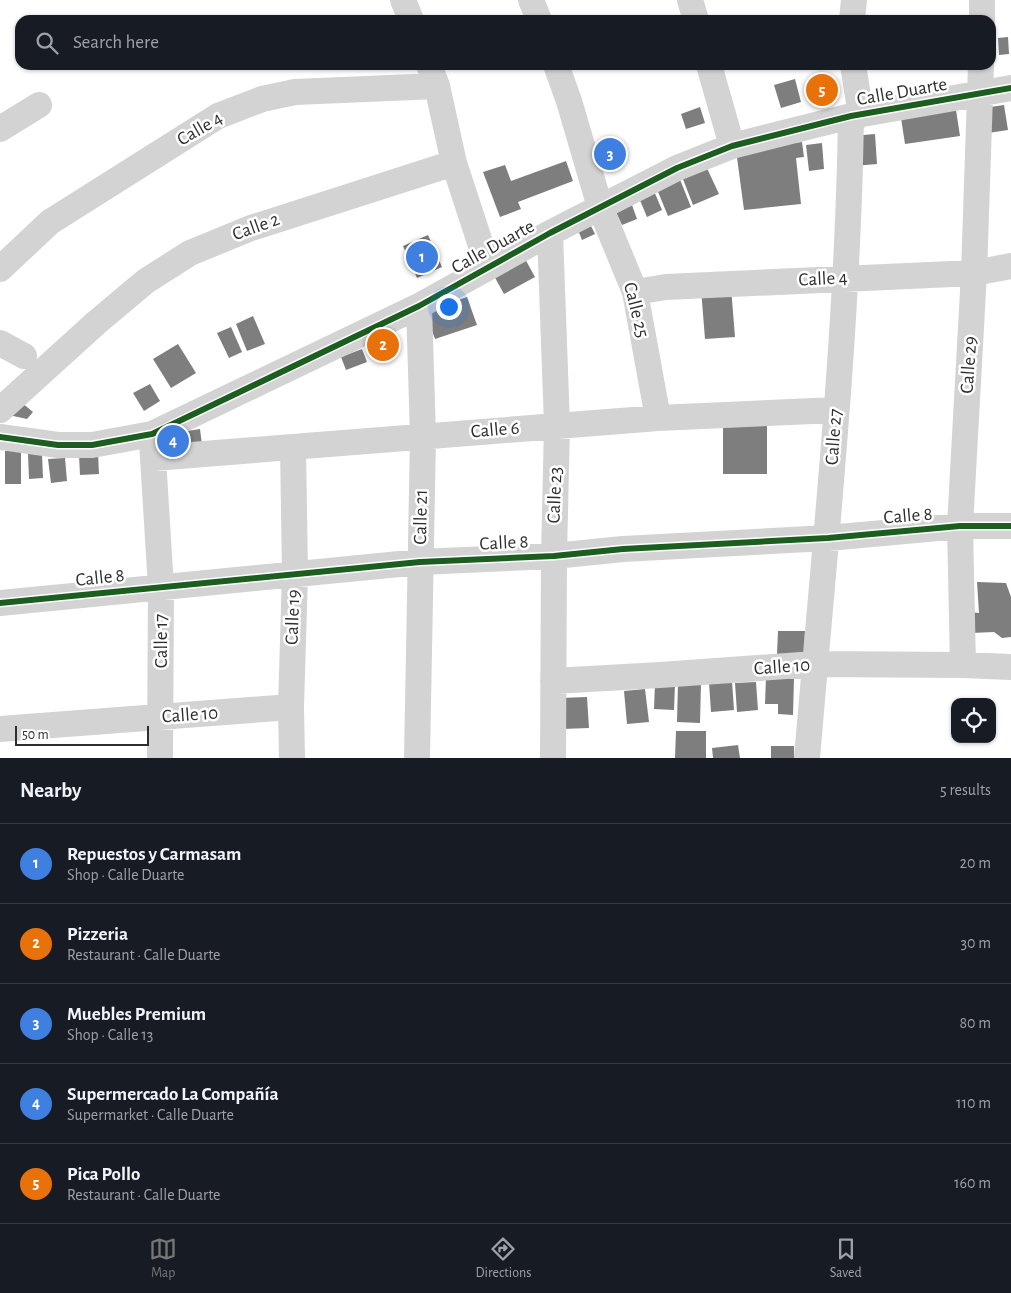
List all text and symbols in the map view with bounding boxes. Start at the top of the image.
search box [15,15,996,70]
icon: search [33,29,61,57]
text: Search here [73,33,159,52]
pin: 5 [806,71,838,109]
street label: Calle Duarte [855,75,949,109]
street label: Calle 4 [174,109,226,149]
pin: 3 [594,135,626,173]
street label: Calle 2 [230,210,282,244]
street label: Calle Duarte [449,217,537,277]
pin: 1 [406,238,438,276]
street label: Calle 4 [798,268,848,290]
street label: Calle 25 [620,280,652,340]
your location [436,294,462,320]
pin: 2 [367,326,399,364]
street label: Calle 29 [958,336,980,394]
street label: Calle 27 [823,408,845,466]
street label: Calle 6 [470,418,520,442]
pin: 4 [157,422,189,460]
street label: Calle 23 [545,466,565,524]
street label: Calle 21 [411,489,431,545]
street label: Calle 8 [883,504,933,528]
street label: Calle 8 [479,532,529,554]
street label: Calle 8 [75,566,125,590]
street label: Calle 19 [283,589,303,645]
street label: Calle 17 [152,614,171,668]
street label: Calle 10 [753,656,811,678]
map controls [951,698,996,743]
button: locate [951,698,996,743]
street label: Calle 10 [161,704,219,726]
scale bar [15,723,149,746]
text: 50 m [22,728,49,742]
text: Nearby [20,780,81,801]
text: 5 results [940,782,991,798]
text: Repuestos y Carmasam [67,845,241,864]
text: 1 [33,855,39,871]
text: 20 m [960,855,991,871]
text: Shop · Calle Duarte [67,867,184,883]
text: Pizzeria [67,925,128,944]
text: 2 [32,935,40,951]
text: 30 m [961,935,991,951]
text: Restaurant · Calle Duarte [67,947,220,963]
text: Muebles Premium [67,1005,206,1024]
text: 3 [33,1015,39,1031]
text: 80 m [960,1015,991,1031]
text: Shop · Calle 13 [67,1027,153,1043]
text: Supermercado La Compañía [67,1085,279,1104]
text: 4 [32,1095,40,1111]
text: 110 m [956,1095,991,1111]
text: Supermarket · Calle Duarte [67,1107,234,1123]
text: Pica Pollo [67,1165,140,1184]
text: 5 [33,1175,39,1191]
text: 160 m [954,1175,991,1191]
text: Restaurant · Calle Duarte [67,1187,220,1203]
tab: Map [149,1235,177,1282]
tab: Directions [476,1235,531,1282]
tab: Saved [830,1235,862,1282]

